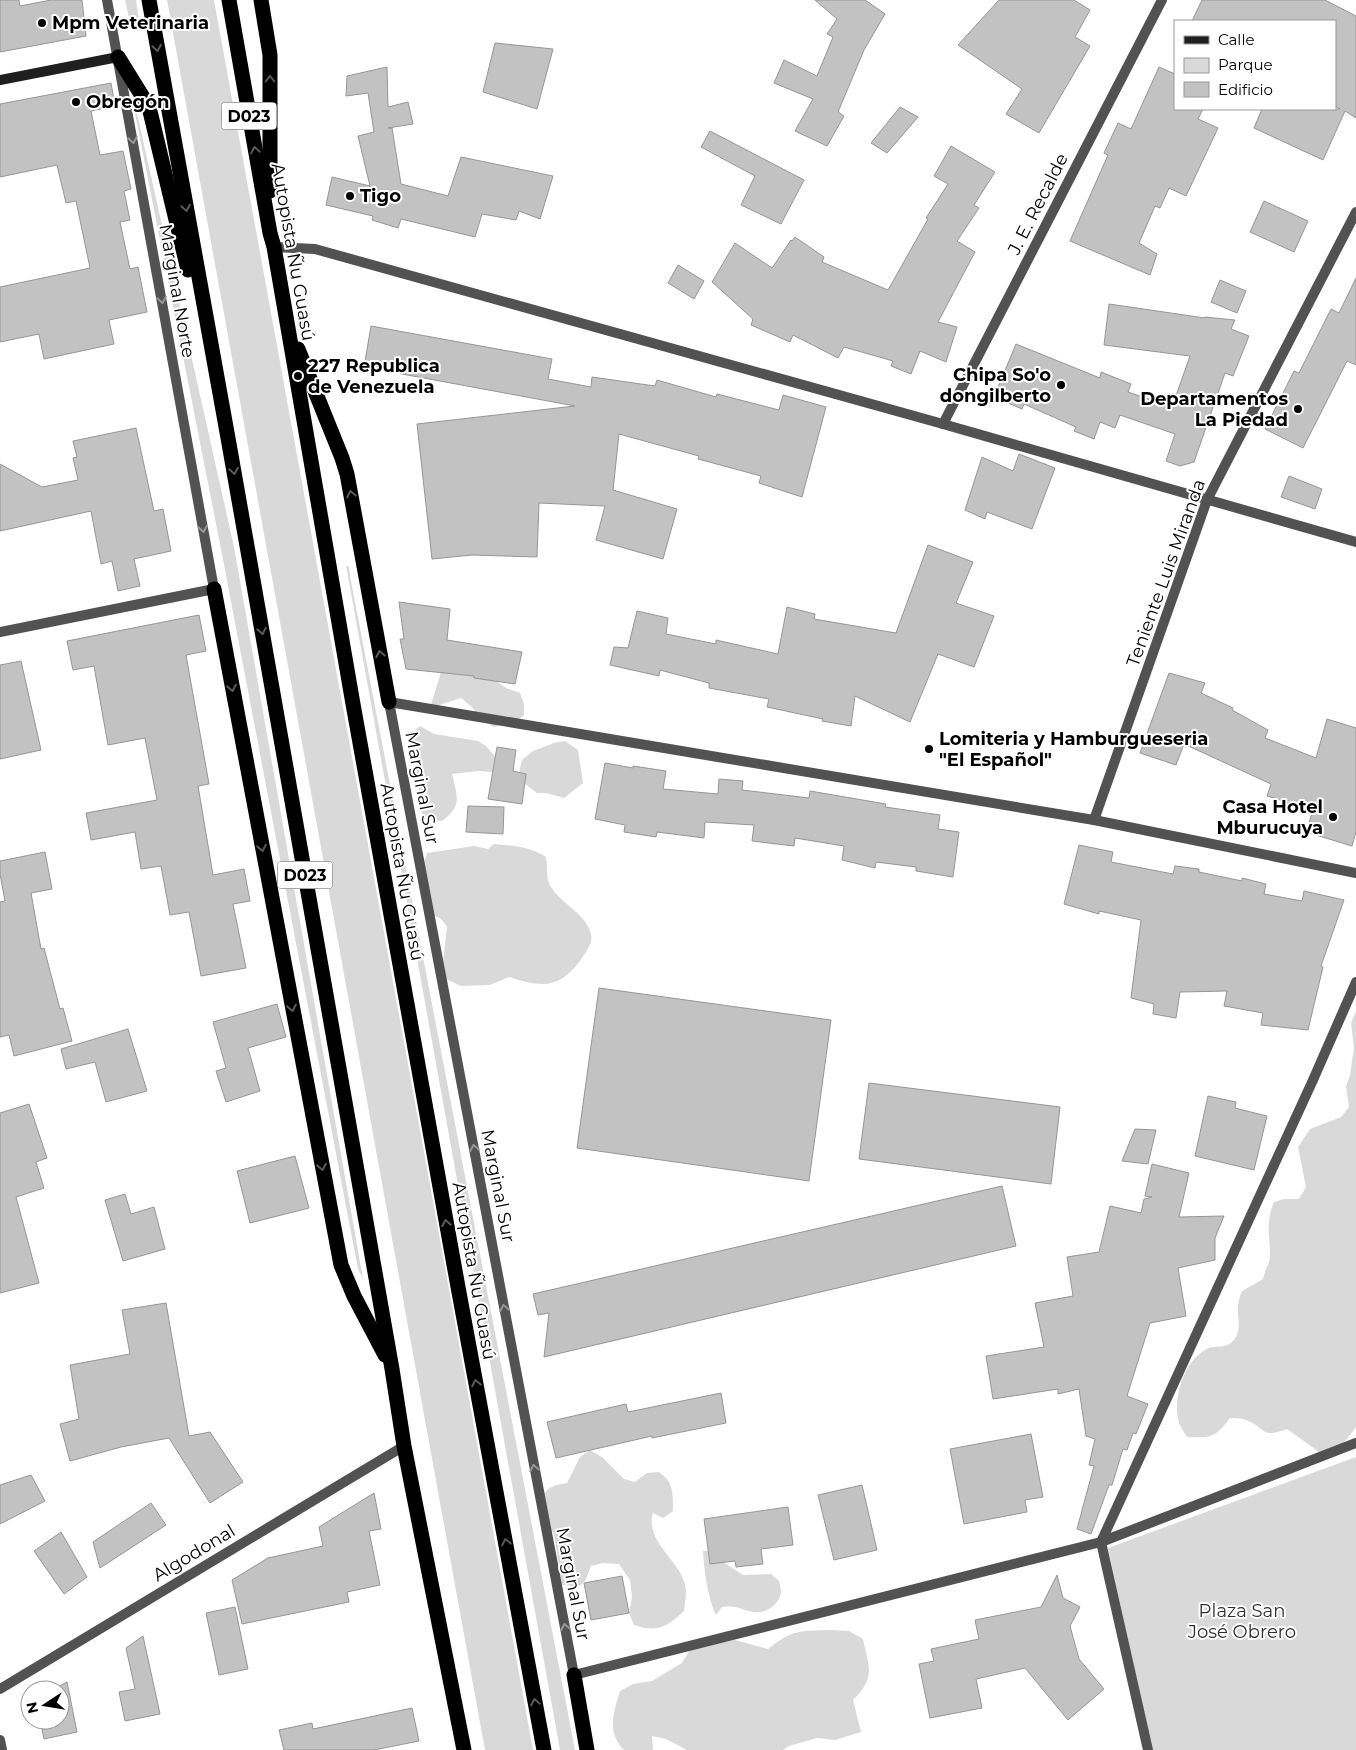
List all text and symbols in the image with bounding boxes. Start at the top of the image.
place label: Mpm Veterinaria [52,12,209,34]
marker: Mpm Veterinaria [36,17,48,29]
legend [1174,20,1336,110]
text: Calle [1218,30,1255,49]
one-way arrow [152,44,162,52]
text: Parque [1218,55,1273,74]
one-way arrow [265,75,275,82]
text: Edificio [1218,80,1273,99]
place label: Obregón [86,91,169,113]
marker: Obregón [70,96,82,108]
road number: D023 [222,102,276,130]
one-way arrow [128,135,138,144]
one-way arrow [251,146,261,155]
street label: J. E. Recalde [1003,150,1073,259]
street label: Autopista Ñu Guasú [267,161,319,343]
place label: Tigo [360,185,401,207]
marker: Tigo [344,190,356,202]
one-way arrow [181,203,191,212]
street label: Marginal Norte [154,222,200,360]
one-way arrow [156,295,166,304]
place label: 227 Republica de Venezuela [308,355,440,398]
place label: Chipa So'o dongilberto [940,364,1051,407]
marker: 227 Republica de Venezuela [292,370,304,382]
marker: Chipa So'o dongilberto [1055,379,1067,391]
place label: Departamentos La Piedad [1140,388,1288,431]
marker: Departamentos La Piedad [1292,403,1304,415]
one-way arrow [228,467,238,476]
street label: Teniente Luis Miranda [1122,476,1210,670]
one-way arrow [346,490,356,499]
one-way arrow [197,524,207,533]
one-way arrow [256,627,266,636]
one-way arrow [376,650,386,659]
one-way arrow [227,684,237,693]
place label: Lomiteria y Hamburgueseria "El Español" [939,728,1208,771]
street label: Marginal Sur [400,730,444,846]
marker: Lomiteria y Hamburgueseria "El Español" [923,743,935,755]
street label: Autopista Ñu Guasú [376,781,428,963]
place label: Casa Hotel Mburucuya [1216,796,1323,839]
marker: Casa Hotel Mburucuya [1327,811,1339,823]
one-way arrow [256,844,267,852]
road number: D023 [278,862,332,888]
one-way arrow [286,1003,296,1012]
street label: Marginal Sur [476,1128,520,1244]
one-way arrow [469,1144,480,1153]
one-way arrow [316,1163,326,1172]
street label: Autopista Ñu Guasú [448,1180,500,1362]
one-way arrow [441,1218,452,1227]
one-way arrow [500,1304,510,1312]
one-way arrow [471,1378,481,1387]
one-way arrow [530,1463,540,1472]
street label: Algodonal [149,1520,239,1586]
street label: Marginal Sur [551,1526,595,1642]
one-way arrow [501,1538,511,1547]
park label: Plaza San José Obrero [1187,1600,1296,1643]
one-way arrow [560,1623,570,1632]
north arrow [20,1680,70,1730]
one-way arrow [531,1698,541,1706]
text: N [22,1700,42,1715]

